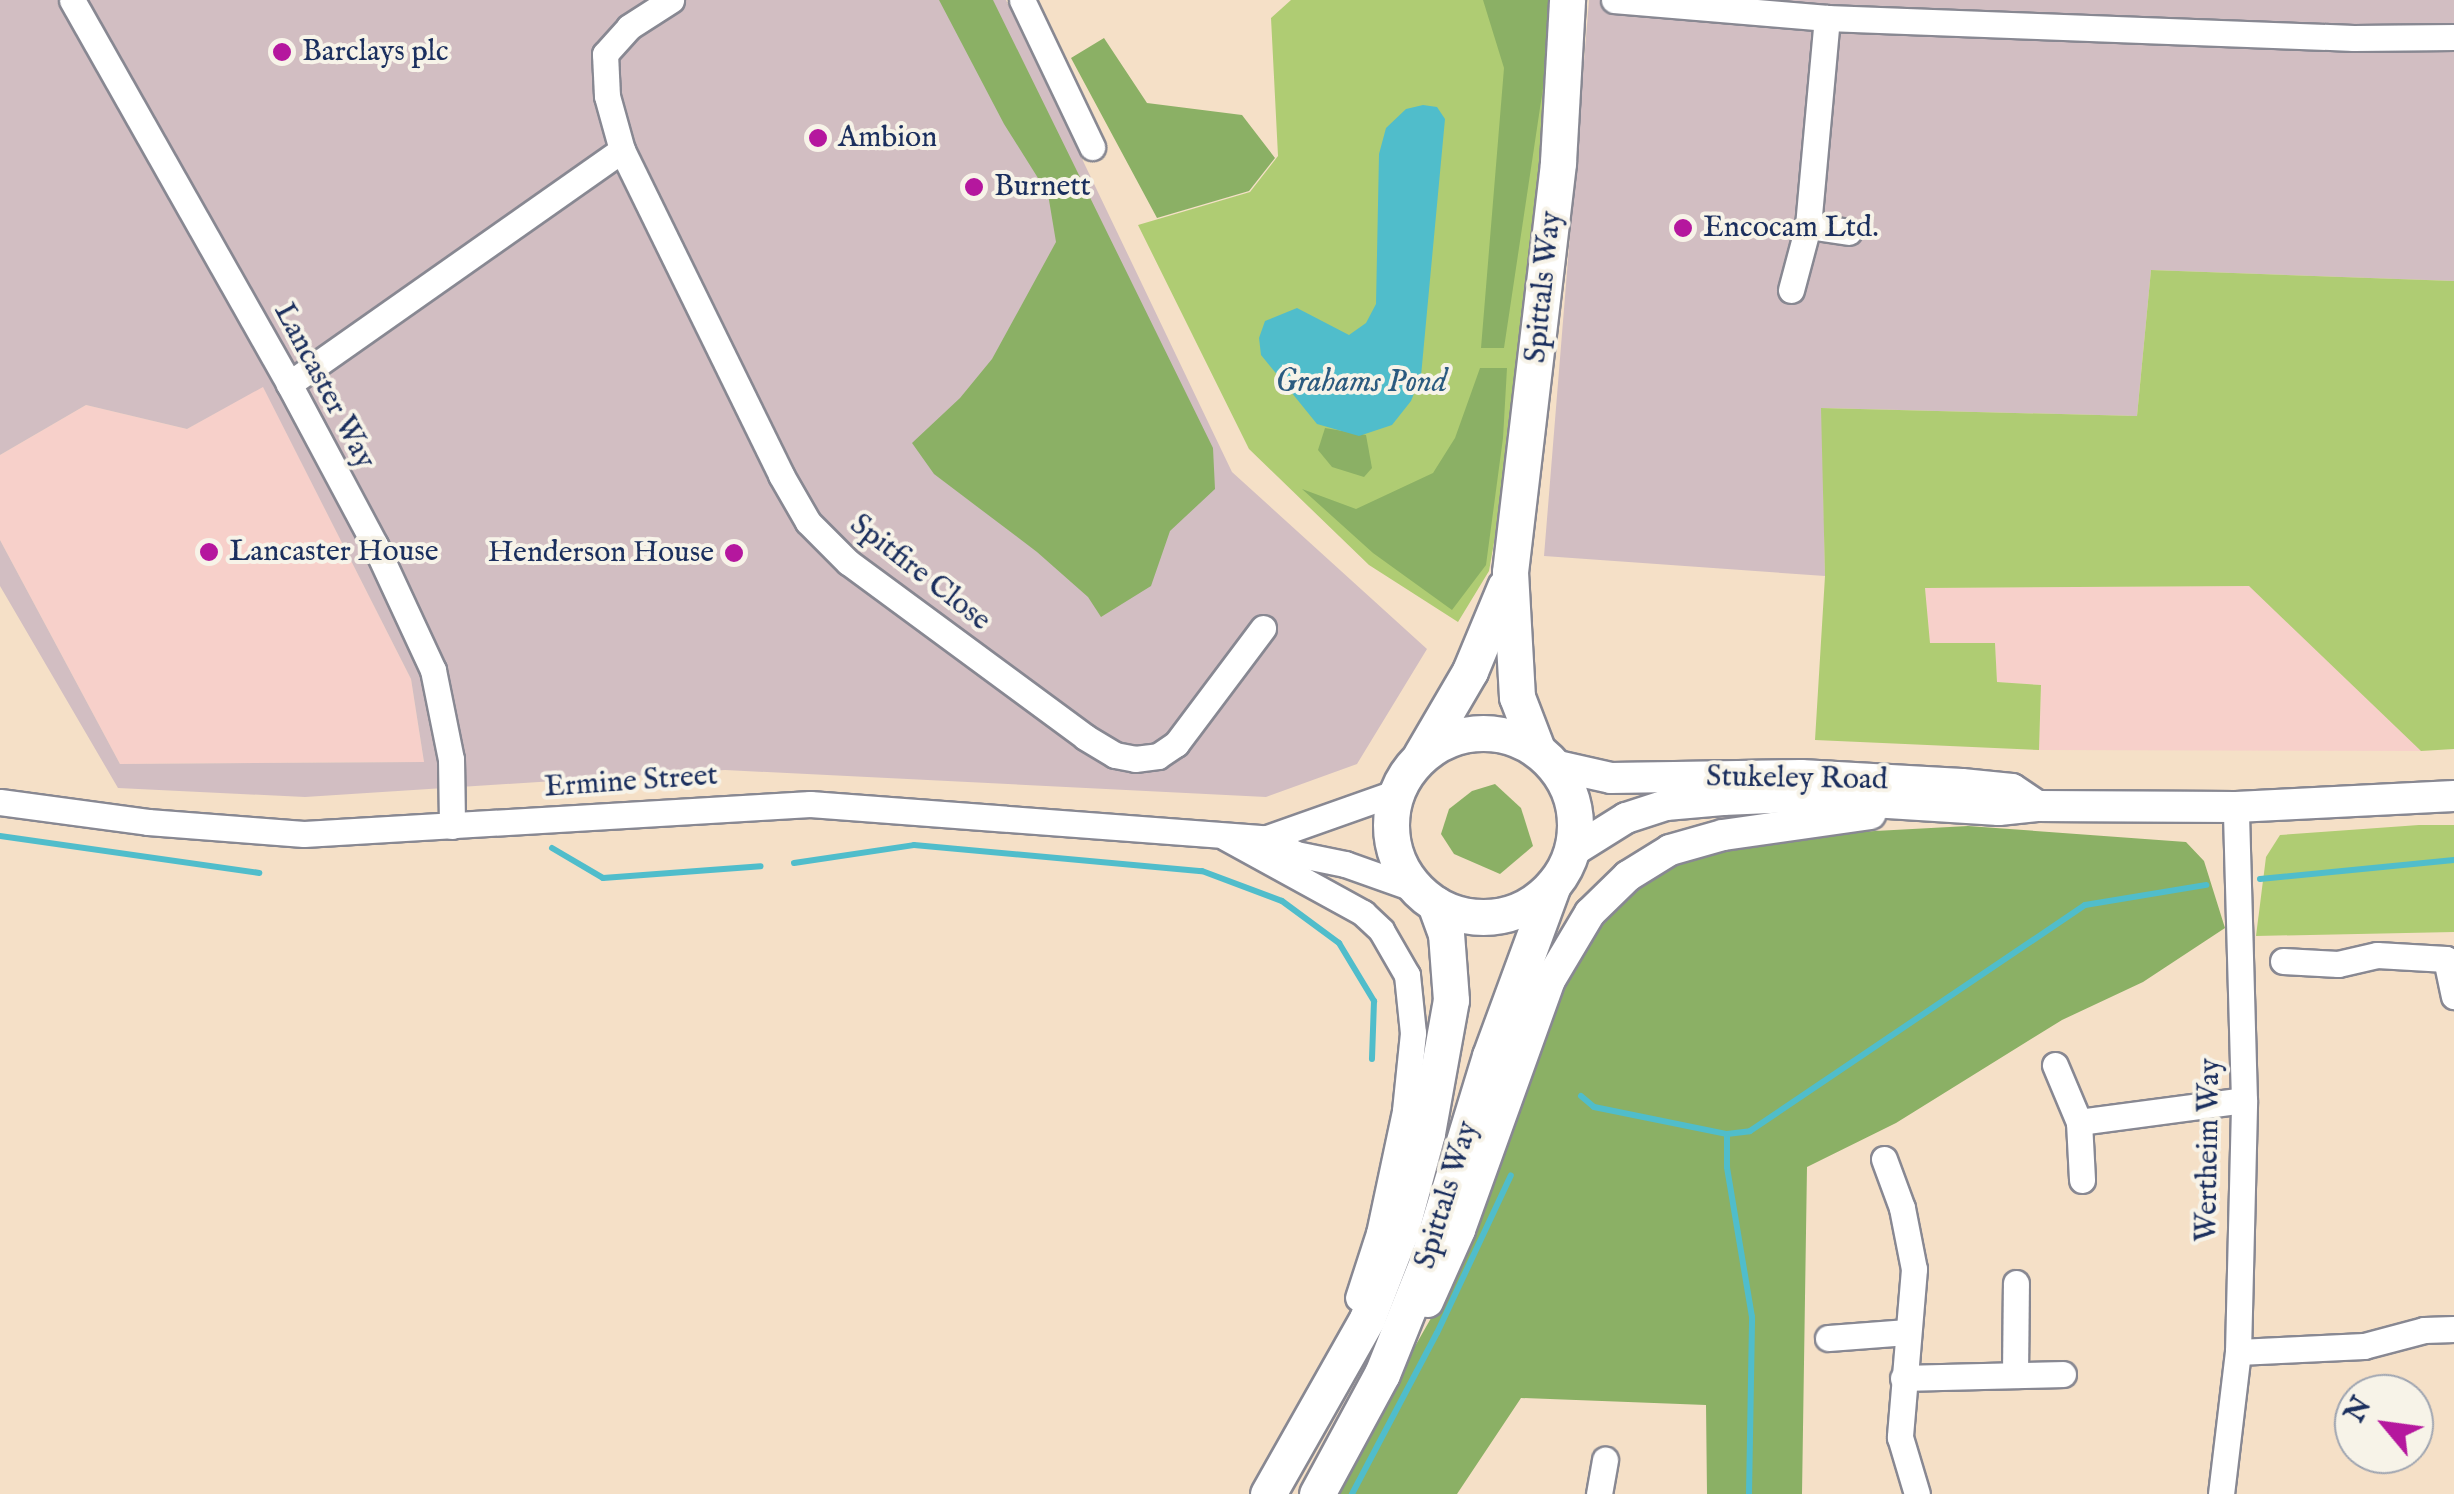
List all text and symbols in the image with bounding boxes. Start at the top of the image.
place label: Barclays plc [302,34,449,70]
marker: Barclays plc [271,41,293,63]
place label: Ambion [838,120,937,156]
marker: Ambion [807,127,829,149]
place label: Burnett [994,169,1091,205]
marker: Burnett [963,176,985,198]
street label: Spittals Way [1518,209,1570,365]
place label: Encocam Ltd. [1703,210,1879,246]
marker: Encocam Ltd. [1672,217,1694,239]
street label: Lancaster Way [265,297,383,475]
water label: Grahams Pond [1275,364,1447,402]
street label: Spitfire Close [843,507,997,639]
place label: Lancaster House [229,534,439,570]
place label: Henderson House [488,535,714,571]
marker: Lancaster House [198,541,220,563]
marker: Henderson House [723,542,745,564]
street label: Ermine Street [543,758,719,806]
street label: Stukeley Road [1706,759,1888,799]
street label: Wertheim Way [2189,1058,2229,1242]
street label: Spittals Way [1407,1117,1487,1273]
north arrow [2334,1374,2434,1474]
text: N [2338,1391,2380,1429]

